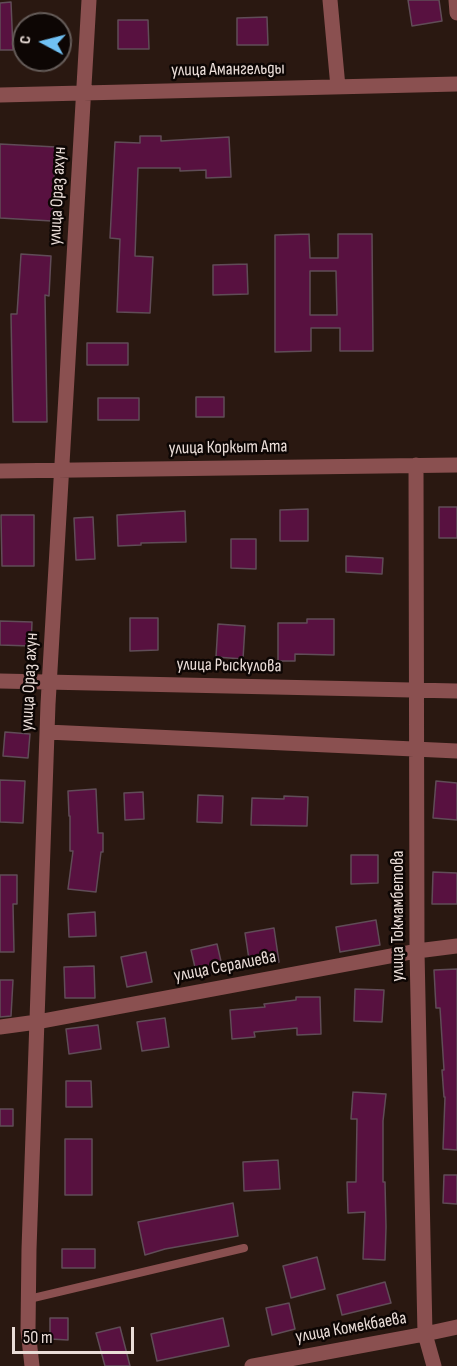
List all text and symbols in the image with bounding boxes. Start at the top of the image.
north arrow [12,12,72,72]
text: С [16,35,36,45]
street label: улица Амангельды [171,58,285,82]
street label: улица Ораз ахун [45,146,71,246]
street label: улица Коркыт Ата [168,436,288,460]
street label: улица Ораз ахун [17,632,43,732]
street label: улица Рыскулова [176,654,282,678]
street label: улица Токмамбетова [387,850,409,982]
street label: улица Сералиева [172,947,278,987]
street label: улица Комекбаева [294,1308,408,1348]
scale bar [15,1315,136,1353]
text: 50 m [23,1327,53,1348]

